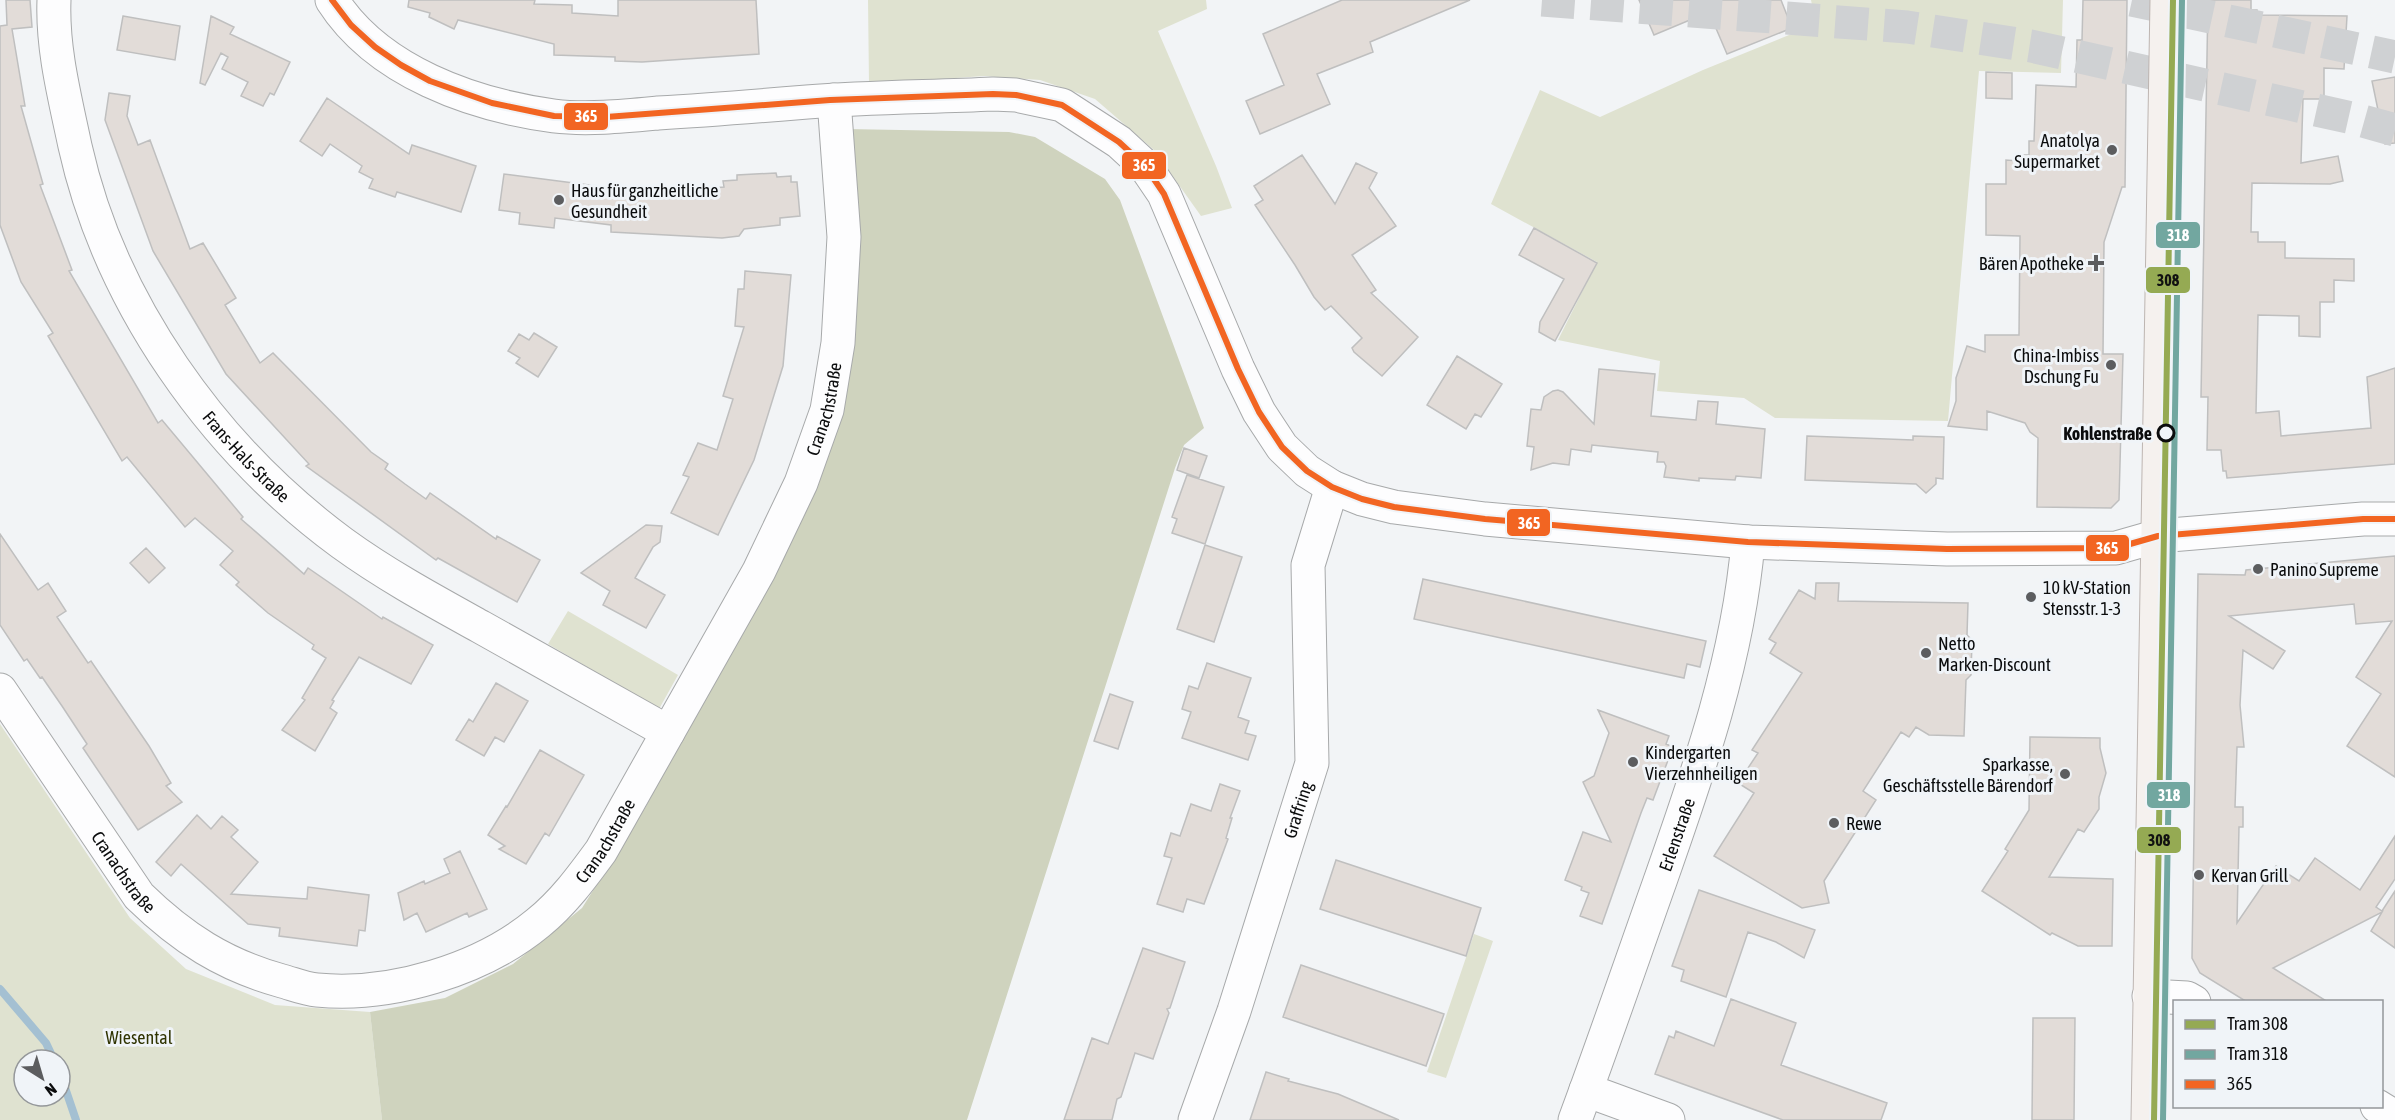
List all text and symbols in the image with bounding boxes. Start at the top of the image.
line badge: 365 [563,102,609,131]
text: 365 [575,107,598,125]
place label: Anatolya Supermarket [2014,130,2100,172]
marker: Anatolya Supermarket [2105,143,2119,157]
line badge: 365 [1121,151,1167,180]
text: 365 [1133,156,1156,174]
place label: Haus für ganzheitliche Gesundheit [571,180,718,222]
marker: Haus für ganzheitliche Gesundheit [552,193,566,207]
line badge: 318 [2155,221,2201,249]
text: 318 [2167,226,2190,244]
place label: Bären Apotheke [1979,253,2084,274]
marker: Bären Apotheke [2089,256,2103,270]
line badge: 308 [2145,266,2191,294]
text: 308 [2157,271,2180,289]
place label: China-Imbiss Dschung Fu [2014,345,2099,387]
marker: China-Imbiss Dschung Fu [2104,358,2118,372]
street label: Cranachstraße [801,361,845,458]
street label: Frans-Hals-Straße [199,407,294,506]
place label: Kohlenstraße [2063,423,2152,444]
marker: Kohlenstraße [2157,424,2175,442]
line badge: 365 [1506,508,1551,537]
text: 365 [1518,514,1541,532]
line badge: 365 [2085,534,2130,562]
text: 365 [2096,539,2119,557]
place label: Panino Supreme [2270,559,2379,580]
marker: Panino Supreme [2251,562,2265,576]
place label: 10 kV-Station Stensstr. 1-3 [2043,577,2131,619]
marker: 10 kV-Station Stensstr. 1-3 [2024,590,2038,604]
place label: Netto Marken-Discount [1938,633,2051,675]
marker: Netto Marken-Discount [1919,646,1933,660]
place label: Kindergarten Vierzehnheiligen [1645,742,1758,784]
place label: Sparkasse, Geschäftsstelle Bärendorf [1883,754,2053,796]
marker: Kindergarten Vierzehnheiligen [1626,755,1640,769]
marker: Sparkasse, Geschäftsstelle Bärendorf [2058,767,2072,781]
street label: Graffring [1279,778,1316,841]
line badge: 318 [2146,781,2191,809]
text: 318 [2158,786,2181,804]
street label: Cranachstraße [571,795,639,887]
street label: Erlenstraße [1654,795,1699,874]
place label: Rewe [1846,813,1882,834]
marker: Rewe [1827,816,1841,830]
line badge: 308 [2136,826,2182,854]
street label: Cranachstraße [88,827,160,917]
text: 308 [2148,831,2171,849]
place label: Kervan Grill [2211,865,2289,886]
marker: Kervan Grill [2192,868,2206,882]
legend [2173,1000,2383,1108]
text: Tram 308 [2227,1013,2288,1034]
park label: Wiesental [106,1027,173,1048]
text: Tram 318 [2227,1043,2288,1064]
north arrow [12,1048,72,1108]
text: 365 [2227,1073,2252,1094]
text: N [42,1080,60,1100]

